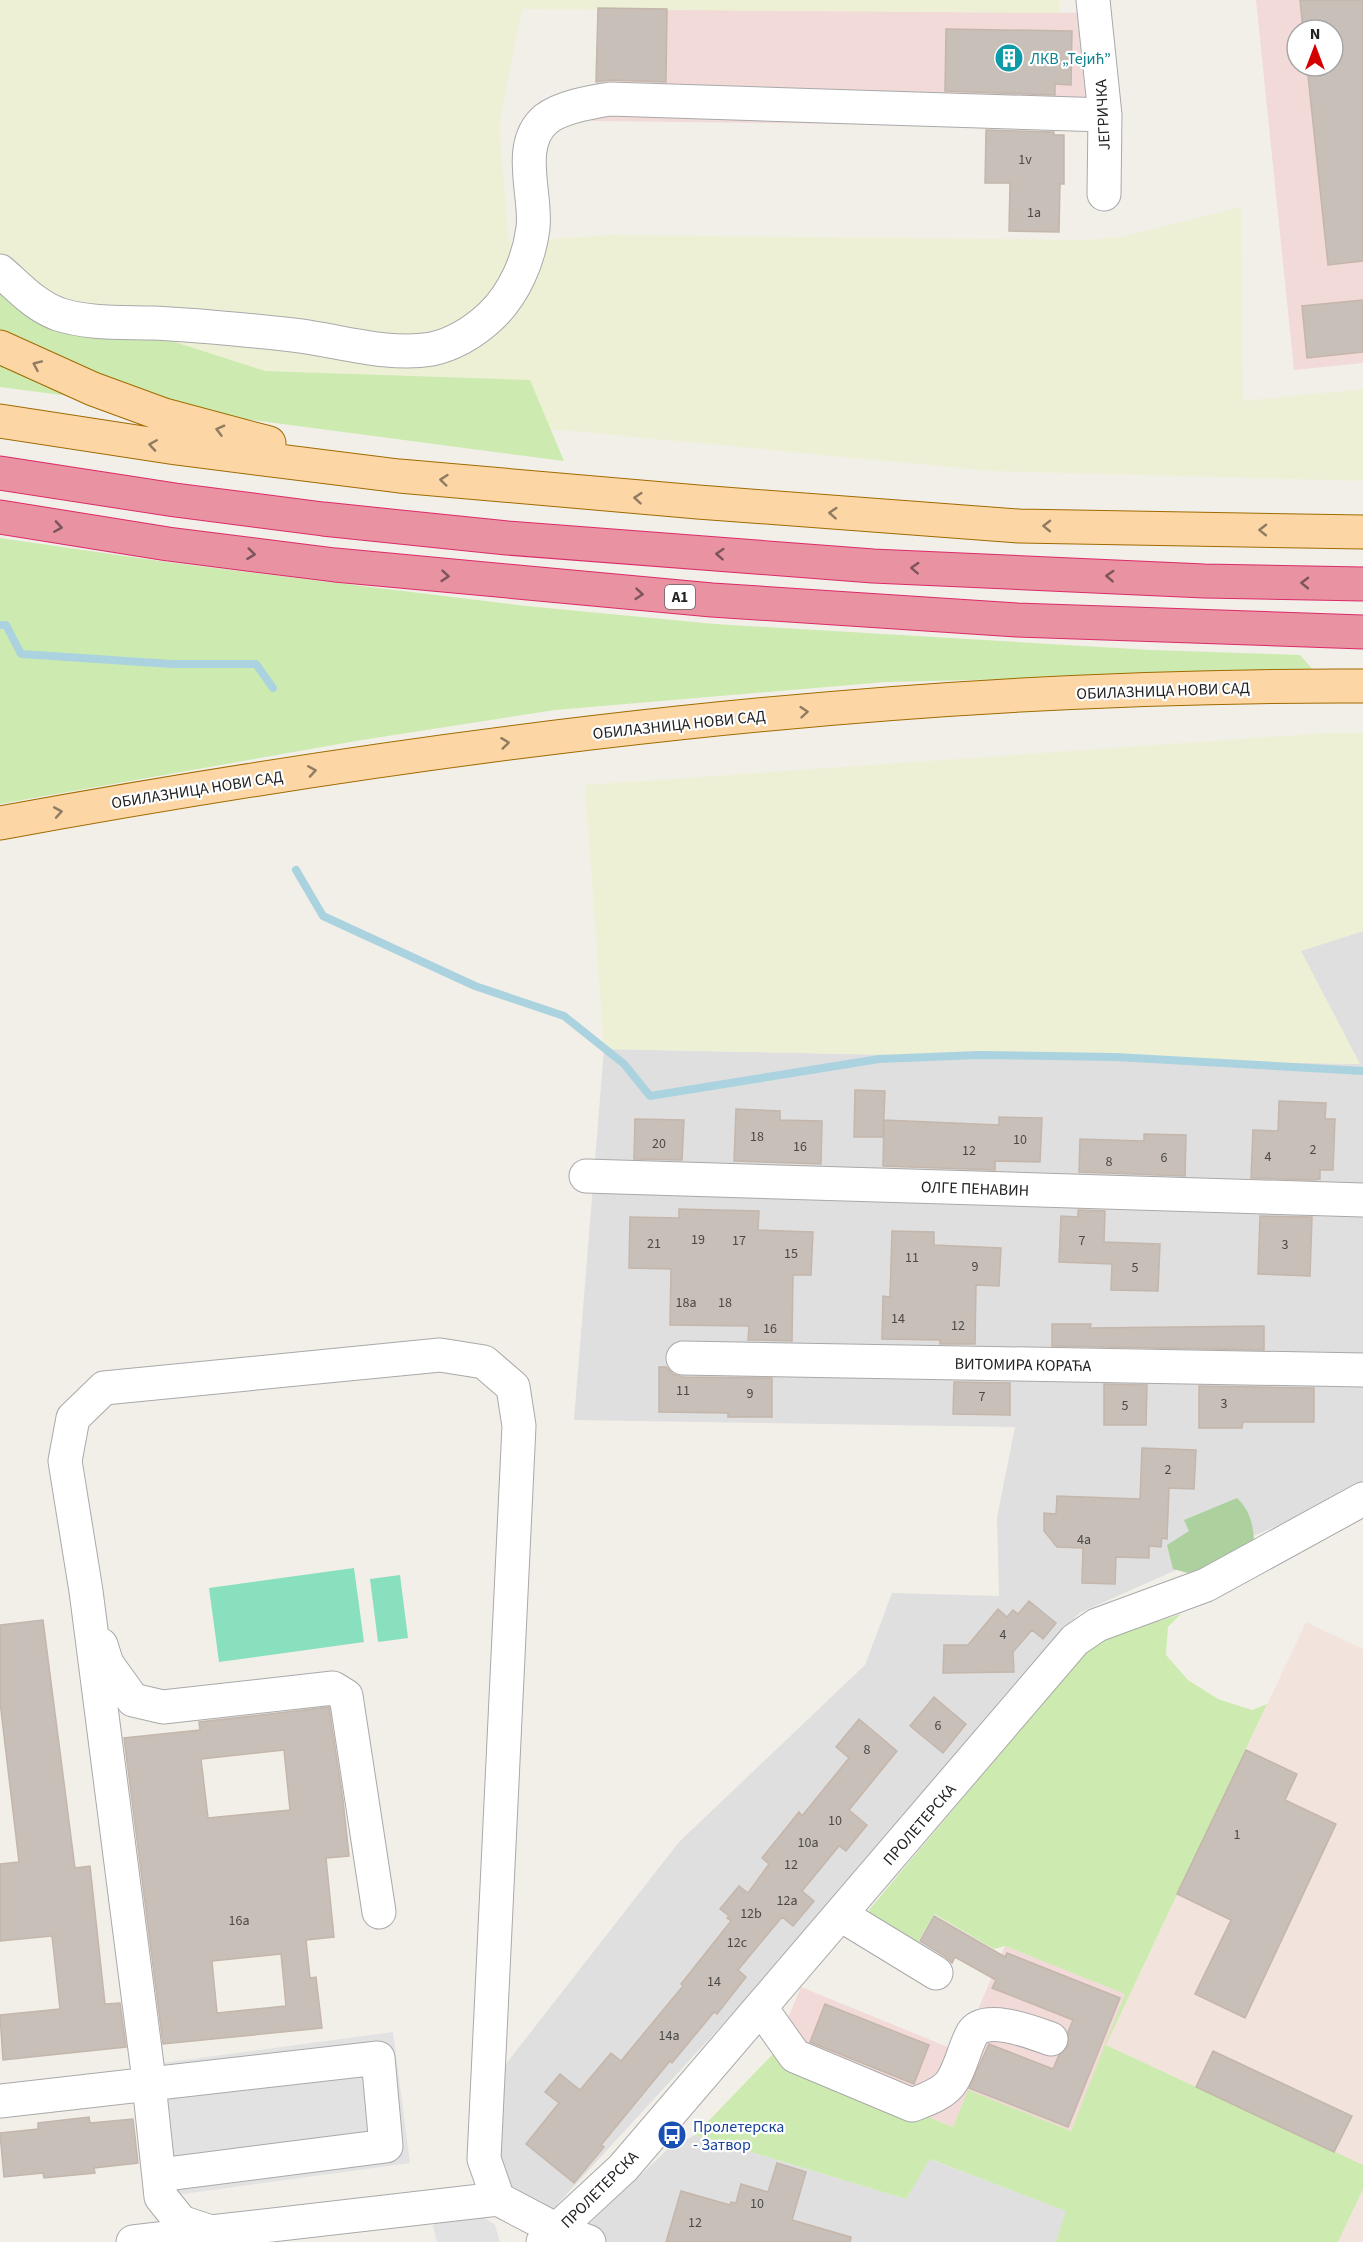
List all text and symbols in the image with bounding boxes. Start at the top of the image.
north arrow [1285,18,1345,78]
text: N [1310,23,1320,45]
building icon: ЛКВ „Тејић” [993,42,1025,74]
place label: ЛКВ „Тејић” [1030,48,1111,70]
street label: ЈЕГРИЧКА [1090,79,1116,151]
house number: 1v [1018,150,1032,170]
house number: 1a [1027,203,1041,223]
one-way arrow [32,360,43,372]
one-way arrow [215,425,226,437]
one-way arrow [149,439,158,451]
one-way arrow [439,475,448,487]
one-way arrow [634,491,643,504]
one-way arrow [828,506,837,519]
one-way arrow [53,520,62,532]
one-way arrow [1042,520,1051,532]
one-way arrow [1258,524,1267,536]
one-way arrow [246,548,255,560]
one-way arrow [716,548,725,561]
one-way arrow [910,561,919,574]
one-way arrow [440,569,449,582]
one-way arrow [1105,570,1114,583]
one-way arrow [1300,577,1309,589]
road number: A1 [665,585,695,609]
one-way arrow [634,587,643,600]
street label: ОБИЛАЗНИЦА НОВИ САД [1076,677,1250,705]
street label: ОБИЛАЗНИЦА НОВИ САД [592,705,767,745]
one-way arrow [799,706,808,719]
one-way arrow [501,737,510,750]
one-way arrow [308,765,317,777]
street label: ОБИЛАЗНИЦА НОВИ САД [110,766,285,814]
one-way arrow [52,806,62,819]
house number: 18 [750,1127,764,1147]
house number: 10 [1013,1130,1027,1150]
house number: 20 [652,1134,666,1154]
house number: 16 [793,1137,807,1157]
house number: 2 [1310,1140,1317,1160]
house number: 12 [962,1141,976,1161]
house number: 4 [1265,1147,1272,1167]
house number: 6 [1161,1148,1168,1168]
house number: 8 [1106,1152,1113,1172]
street label: ОЛГЕ ПЕНАВИН [920,1176,1029,1202]
house number: 19 [691,1230,705,1250]
house number: 17 [732,1231,746,1251]
house number: 7 [1079,1231,1086,1251]
house number: 21 [647,1234,661,1254]
house number: 3 [1282,1235,1289,1255]
house number: 15 [784,1244,798,1264]
house number: 11 [905,1248,919,1268]
house number: 9 [972,1257,979,1277]
house number: 5 [1132,1258,1139,1278]
house number: 18a [676,1293,696,1313]
house number: 18 [718,1293,732,1313]
house number: 14 [891,1309,905,1329]
house number: 12 [951,1316,965,1336]
house number: 16 [763,1319,777,1339]
street label: ВИТОМИРА КОРАЋА [954,1353,1092,1377]
house number: 11 [676,1381,690,1401]
house number: 9 [747,1384,754,1404]
house number: 7 [979,1387,986,1407]
house number: 3 [1221,1394,1228,1414]
house number: 5 [1122,1396,1129,1416]
house number: 2 [1165,1460,1172,1480]
house number: 4a [1077,1530,1091,1550]
house number: 4 [1000,1625,1007,1645]
house number: 6 [935,1716,942,1736]
house number: 8 [864,1740,871,1760]
street label: ПРОЛЕТЕРСКА [878,1779,962,1870]
house number: 10 [828,1811,842,1831]
house number: 1 [1234,1825,1241,1845]
house number: 10a [798,1833,818,1853]
house number: 12 [784,1855,798,1875]
house number: 12a [777,1891,797,1911]
house number: 12b [740,1904,762,1924]
house number: 16a [229,1911,249,1931]
house number: 12c [727,1933,748,1953]
house number: 14 [707,1972,721,1992]
house number: 14a [659,2026,679,2046]
place label: Пролетерска - Затвор [693,2116,784,2156]
bus stop icon: Пролетерска - Затвор [656,2119,688,2151]
street label: ПРОЛЕТЕРСКА [556,2146,644,2233]
house number: 10 [750,2194,764,2214]
house number: 12 [688,2213,702,2233]

